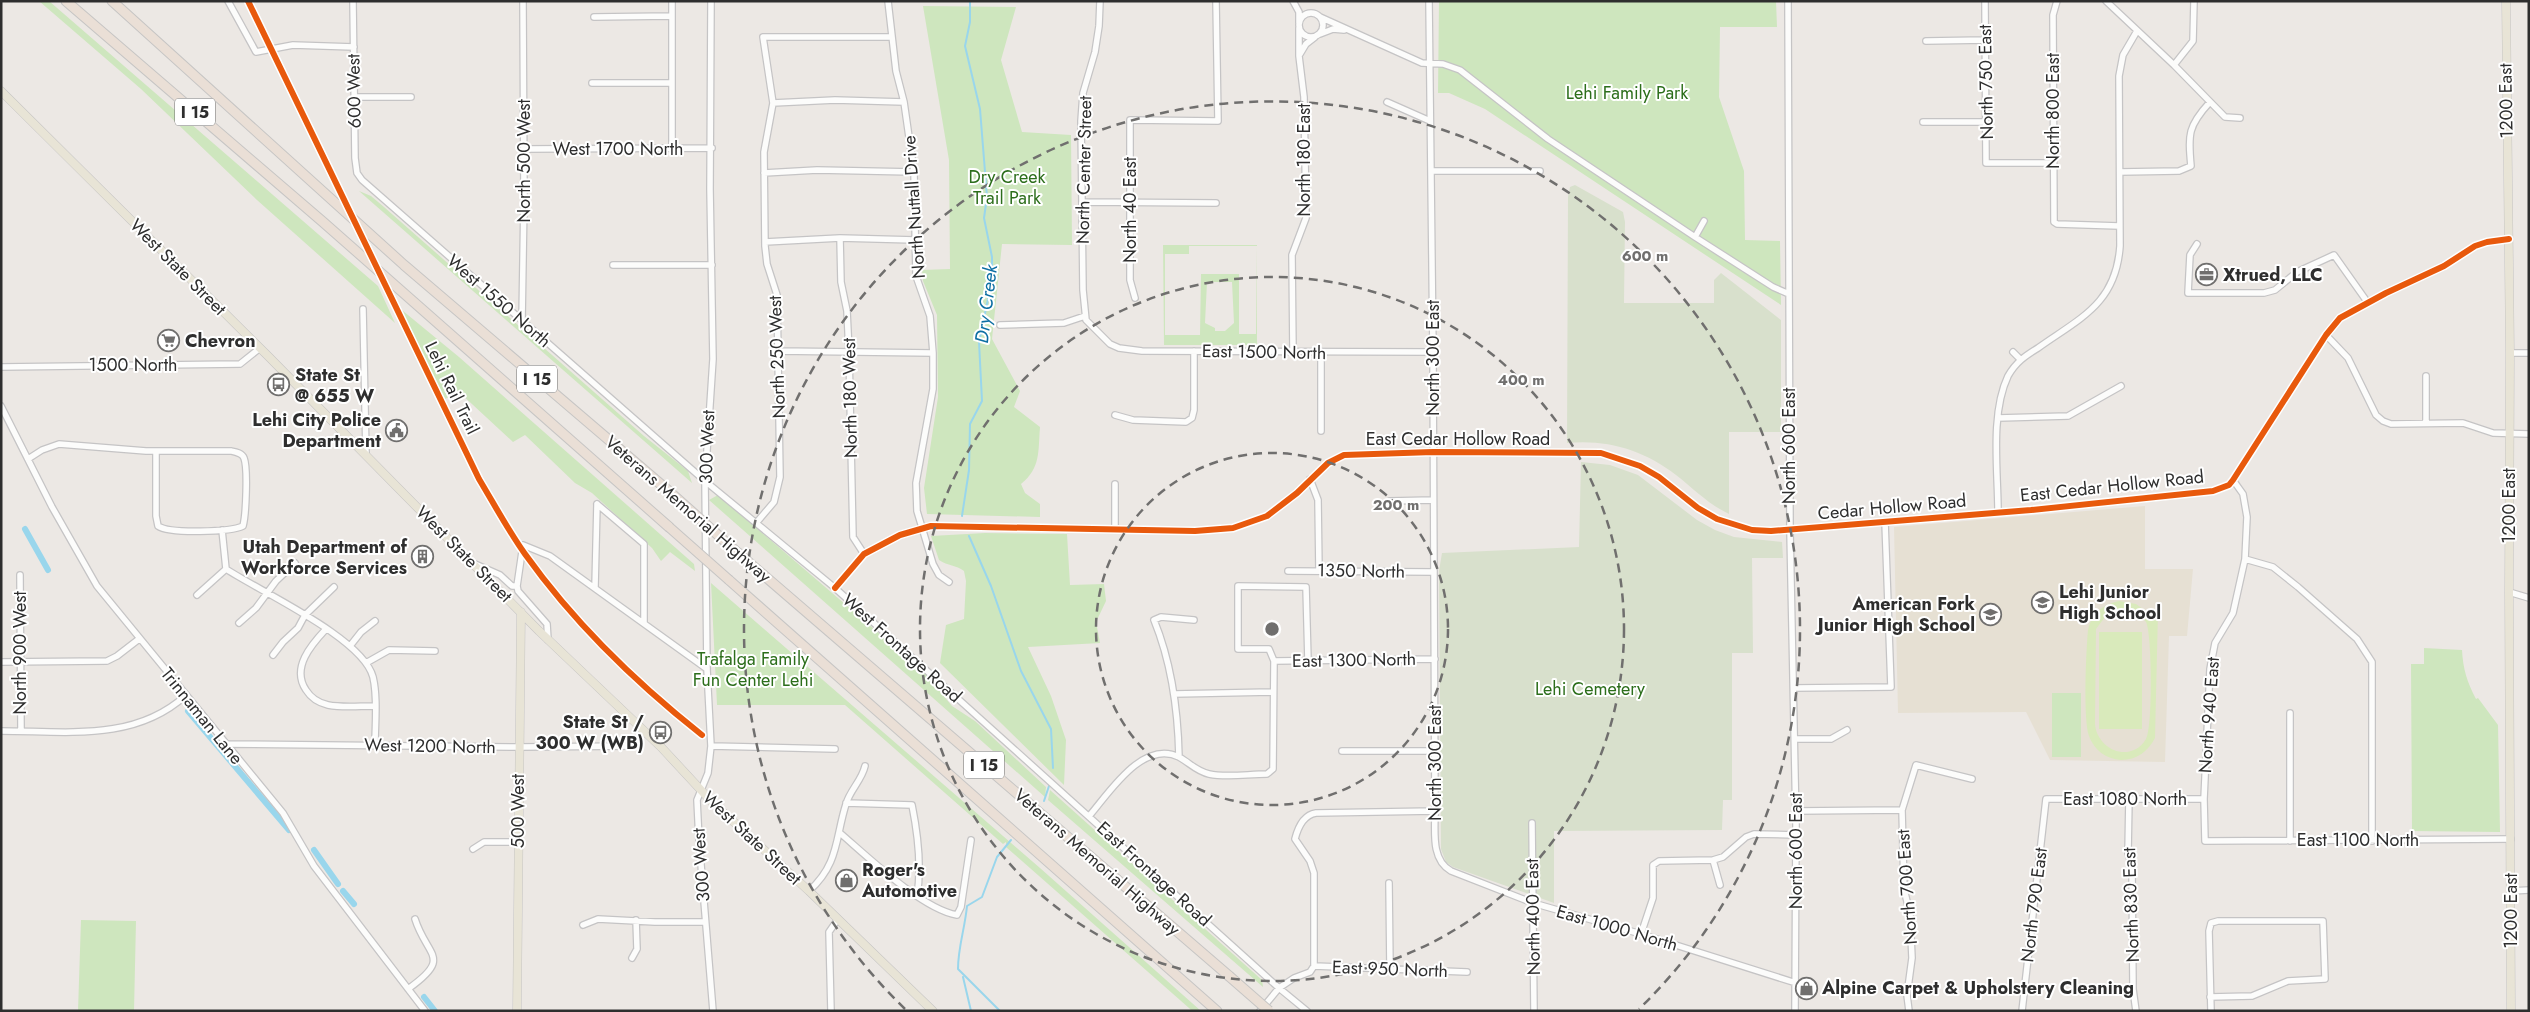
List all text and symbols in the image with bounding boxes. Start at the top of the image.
street label: North 750 East [1972,24,2000,140]
street label: North 800 East [2040,52,2066,169]
street label: 600 West [340,53,368,129]
street label: 1200 East [2492,62,2520,139]
park label: Lehi Family Park [1566,80,1688,106]
street label: North Center Street [1070,95,1098,244]
road number: I 15 [175,98,215,125]
street label: North 500 West [511,99,537,223]
street label: North 180 East [1291,103,1317,217]
street label: North Nuttall Drive [896,135,932,279]
street label: West 1700 North [553,136,683,162]
street label: North 40 East [1117,156,1143,263]
park label: Dry Creek Trail Park [969,164,1046,211]
street label: West State Street [124,213,233,322]
text: 600 m [1622,245,1668,267]
street label: West 1550 North [441,248,557,354]
water label: Dry Creek [968,262,1004,345]
place label: Xtrued, LLC [2223,262,2323,288]
office icon: Xtrued, LLC [2195,263,2219,287]
street label: North 250 West [762,294,792,419]
street label: North 300 East [1420,299,1446,416]
place label: Chevron [185,328,256,354]
supermarket icon: Chevron [157,329,181,353]
street label: Lehi Rail Trail [418,337,486,439]
street label: North 180 West [836,337,864,458]
street label: East 1500 North [1202,338,1326,366]
street label: 1500 North [89,352,177,378]
place label: State St @ 655 W [295,362,375,409]
road number: I 15 [517,366,557,392]
text: 400 m [1497,369,1545,391]
bus stop icon: State St @ 655 W [267,373,291,397]
street label: North 600 East [1776,387,1802,504]
place label: Lehi City Police Department [252,407,381,454]
street label: 300 West [693,409,721,484]
public building icon: Lehi City Police Department [385,418,409,442]
street label: East Cedar Hollow Road [1366,426,1550,452]
street label: Veterans Memorial Highway [599,429,777,589]
street label: East Cedar Hollow Road [2019,463,2205,509]
street label: 1200 East [2496,468,2522,544]
street label: Cedar Hollow Road [1817,488,1967,526]
text: 200 m [1373,494,1419,516]
street label: West State Street [410,500,519,609]
place label: Utah Department of Workforce Services [241,534,408,581]
building icon: Utah Department of Workforce Services [411,545,435,569]
street label: 1350 North [1317,557,1405,585]
place label: Lehi Junior High School [2059,579,2161,626]
street label: West Frontage Road [836,587,968,709]
street label: North 900 West [7,590,33,715]
school or university icon: Lehi Junior High School [2031,590,2055,614]
place label: American Fork Junior High School [1815,591,1976,638]
school or university icon: American Fork Junior High School [1979,602,2003,626]
centre of rings [1263,620,1281,638]
park label: Trafalga Family Fun Center Lehi [693,646,813,693]
street label: East 1300 North [1292,646,1416,674]
street label: North 940 East [2192,655,2226,774]
street label: Trinnaman Lane [155,662,249,770]
park label: Lehi Cemetery [1535,676,1645,702]
street label: North 300 East [1422,704,1448,821]
place label: State St / 300 W (WB) [536,709,644,756]
bus stop icon: State St / 300 W (WB) [648,720,672,744]
street label: West 1200 North [364,732,496,760]
road number: I 15 [964,752,1004,778]
street label: 500 West [505,773,531,848]
street label: Veterans Memorial Highway [1008,782,1186,942]
street label: West State Street [697,785,808,891]
street label: East 1080 North [2063,786,2187,812]
street label: North 600 East [1783,792,1809,909]
street label: East Frontage Road [1091,815,1217,933]
street label: 300 West [685,826,717,903]
street label: East 1100 North [2297,827,2419,853]
street label: North 700 East [1890,828,1924,946]
street label: North 790 East [2014,846,2054,964]
street label: North 830 East [2116,846,2146,963]
place label: Roger's Automotive [861,857,957,904]
street label: North 400 East [1519,858,1547,976]
shop icon: Roger's Automotive [834,868,858,892]
street label: 1200 East [2498,873,2524,949]
street label: East 1000 North [1553,898,1681,958]
street label: East 950 North [1332,954,1448,984]
place label: Alpine Carpet & Upholstery Cleaning [1821,975,2134,1001]
shop icon: Alpine Carpet & Upholstery Cleaning [1794,976,1818,1000]

